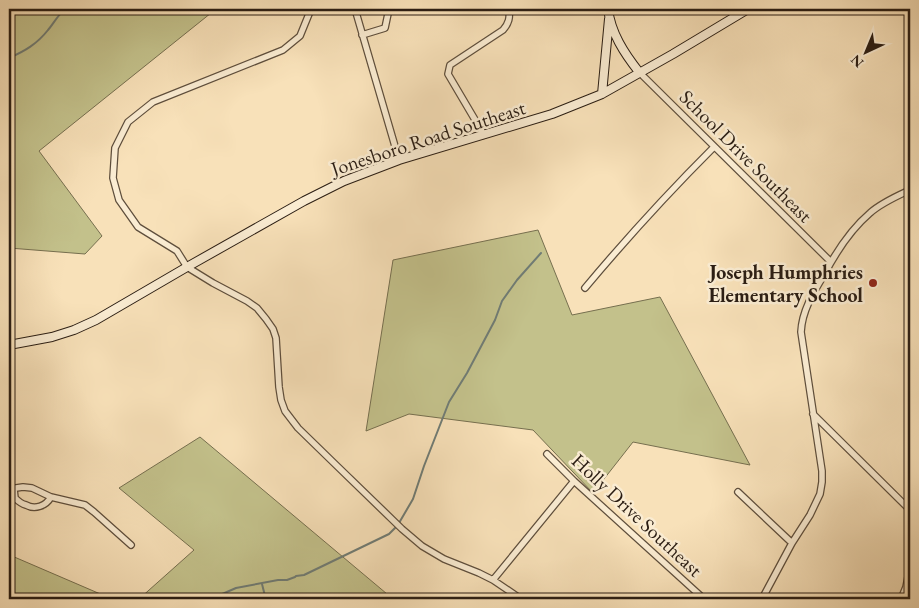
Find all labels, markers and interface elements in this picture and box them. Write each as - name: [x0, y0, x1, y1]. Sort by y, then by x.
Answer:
- north arrow: [842, 28, 892, 78]
- text: N: [846, 50, 867, 72]
- street label: School Drive Southeast: [674, 84, 818, 228]
- street label: Jonesboro Road Southeast: [326, 94, 529, 182]
- place label: Joseph Humphries Elementary School: [707, 259, 863, 308]
- marker: Joseph Humphries Elementary School: [867, 277, 879, 289]
- street label: Holly Drive Southeast: [566, 448, 708, 583]

